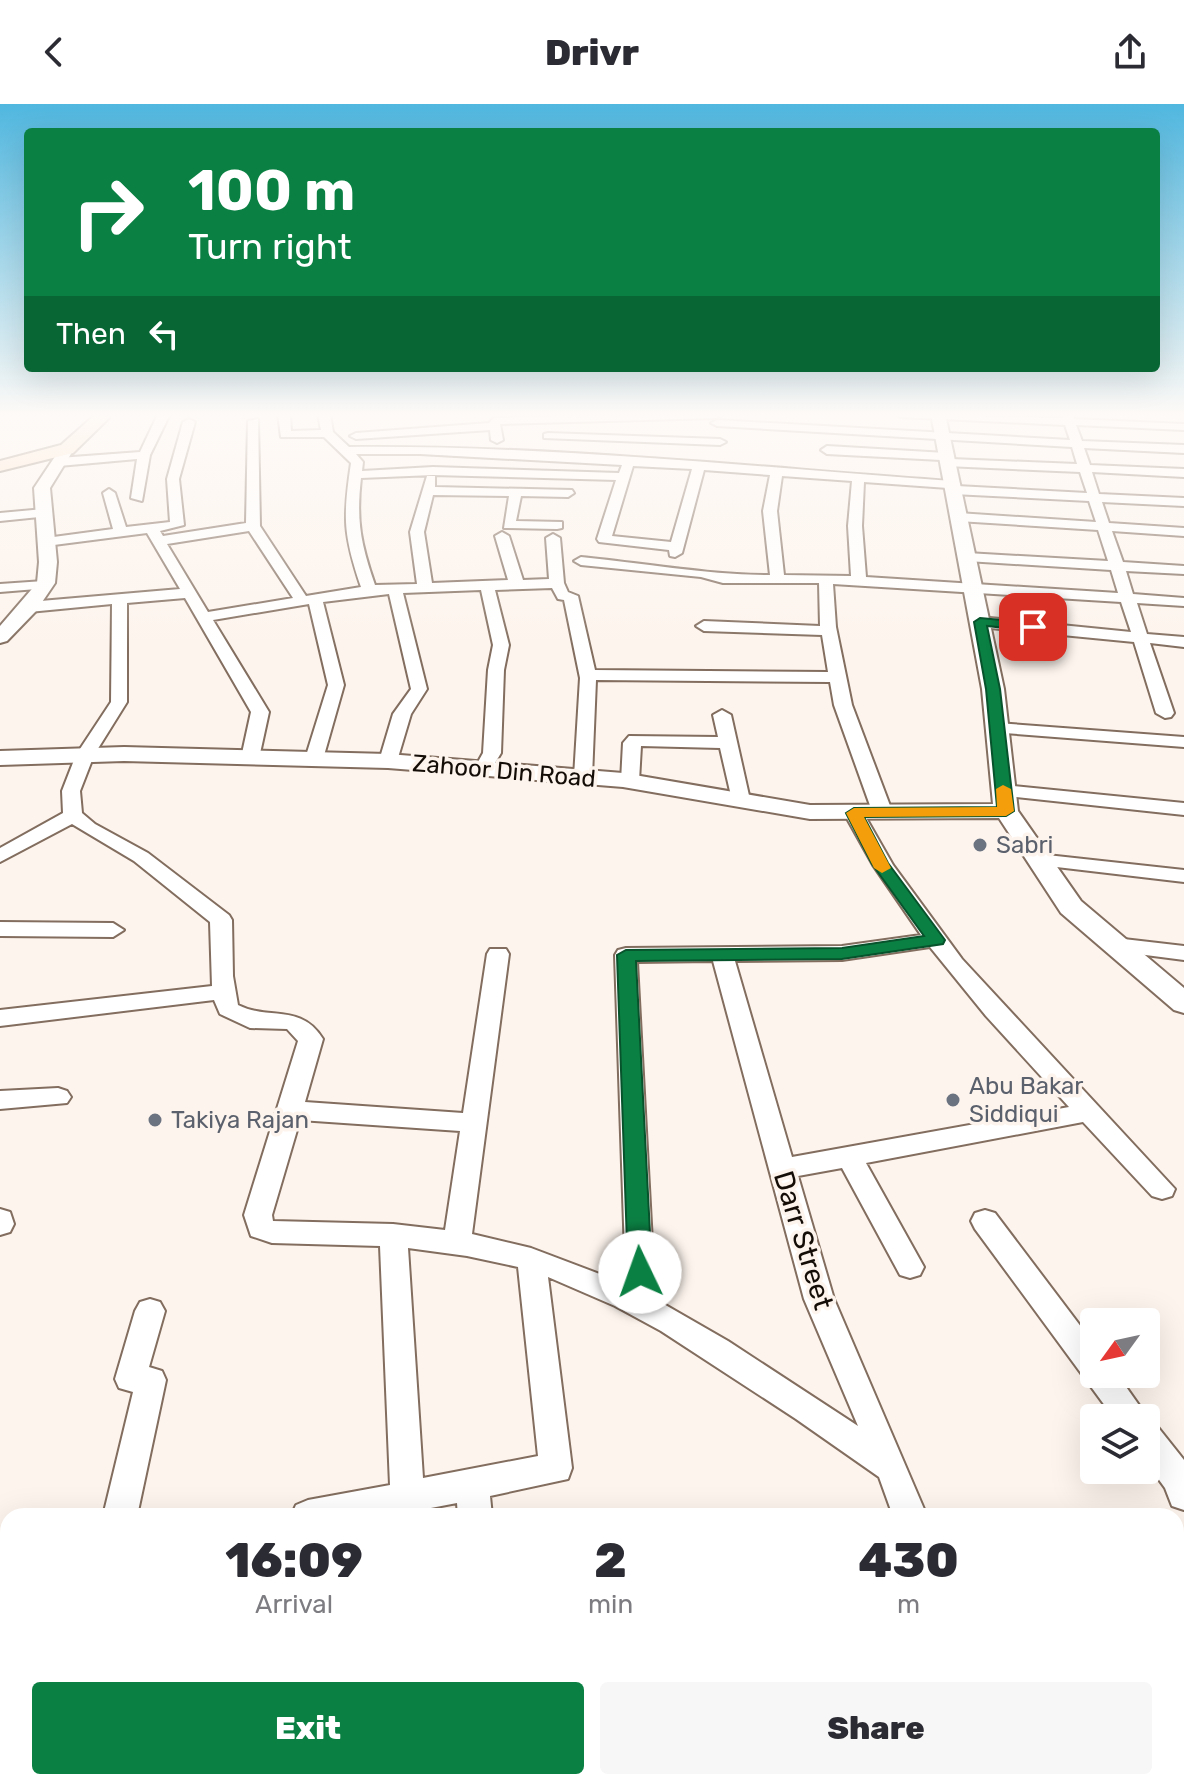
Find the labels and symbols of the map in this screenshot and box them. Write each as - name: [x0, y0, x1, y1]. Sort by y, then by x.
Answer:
- pin: [999, 593, 1067, 661]
- street label: Zahoor Din Road: [411, 749, 597, 793]
- place label: Sabri: [996, 831, 1053, 859]
- marker: Sabri: [971, 836, 989, 854]
- place label: Abu Bakar Siddiqui: [969, 1072, 1083, 1128]
- marker: Abu Bakar Siddiqui: [944, 1091, 962, 1109]
- place label: Takiya Rajan: [171, 1106, 309, 1134]
- marker: Takiya Rajan: [146, 1111, 164, 1129]
- street label: Darr Street: [767, 1167, 840, 1313]
- position arrow: [598, 1230, 682, 1314]
- north arrow: [1080, 1308, 1160, 1388]

